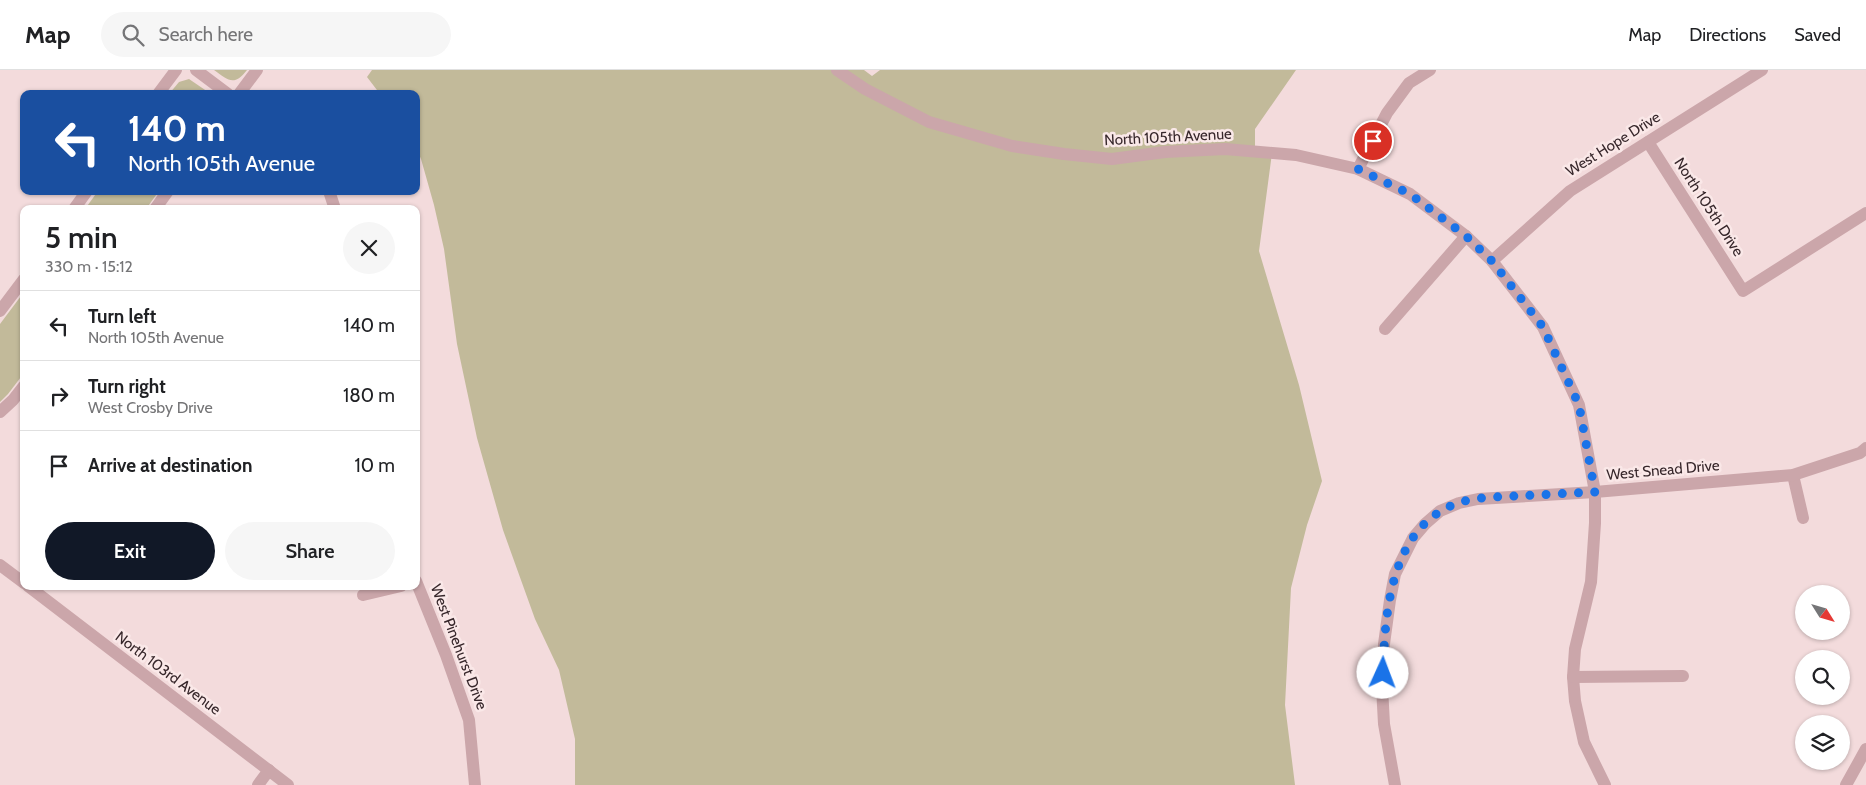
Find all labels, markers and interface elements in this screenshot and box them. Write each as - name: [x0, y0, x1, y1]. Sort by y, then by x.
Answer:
- search box: [101, 12, 451, 57]
- text: Map: [25, 20, 71, 49]
- icon: search: [119, 21, 147, 49]
- text: Search here: [159, 23, 253, 46]
- text: Map: [1628, 24, 1661, 46]
- text: Directions: [1689, 24, 1766, 46]
- text: Saved: [1794, 24, 1841, 46]
- text: 140 m: [128, 107, 226, 150]
- street label: West Hope Drive: [1563, 108, 1664, 180]
- icon: left: [45, 110, 110, 175]
- pin: [1352, 120, 1394, 162]
- street label: North 105th Avenue: [1104, 125, 1232, 149]
- icon: arrive: [1359, 127, 1387, 155]
- text: North 105th Avenue: [128, 150, 315, 177]
- street label: North 105th Drive: [1671, 154, 1748, 260]
- text: 5 min: [45, 219, 118, 256]
- button: close: [343, 222, 395, 274]
- text: 330 m · 15:12: [45, 257, 133, 276]
- text: Turn left: [88, 305, 156, 328]
- icon: left: [45, 312, 73, 340]
- text: 140 m: [344, 314, 395, 337]
- text: North 105th Avenue: [88, 328, 224, 347]
- text: Turn right: [88, 375, 166, 398]
- icon: right: [45, 382, 73, 410]
- text: 180 m: [343, 384, 395, 407]
- text: West Crosby Drive: [88, 398, 213, 417]
- icon: arrive: [45, 452, 73, 480]
- text: Arrive at destination: [88, 454, 252, 477]
- text: 10 m: [355, 454, 395, 477]
- street label: West Snead Drive: [1606, 456, 1720, 484]
- button: Exit: [45, 522, 215, 580]
- button: Share: [225, 522, 395, 580]
- street label: West Pinehurst Drive: [427, 582, 491, 712]
- north arrow: [1795, 585, 1850, 640]
- map controls: [1795, 585, 1850, 770]
- street label: North 103rd Avenue: [112, 628, 224, 719]
- position arrow: [1356, 646, 1408, 698]
- button: search: [1795, 650, 1850, 705]
- button: layers: [1795, 715, 1850, 770]

